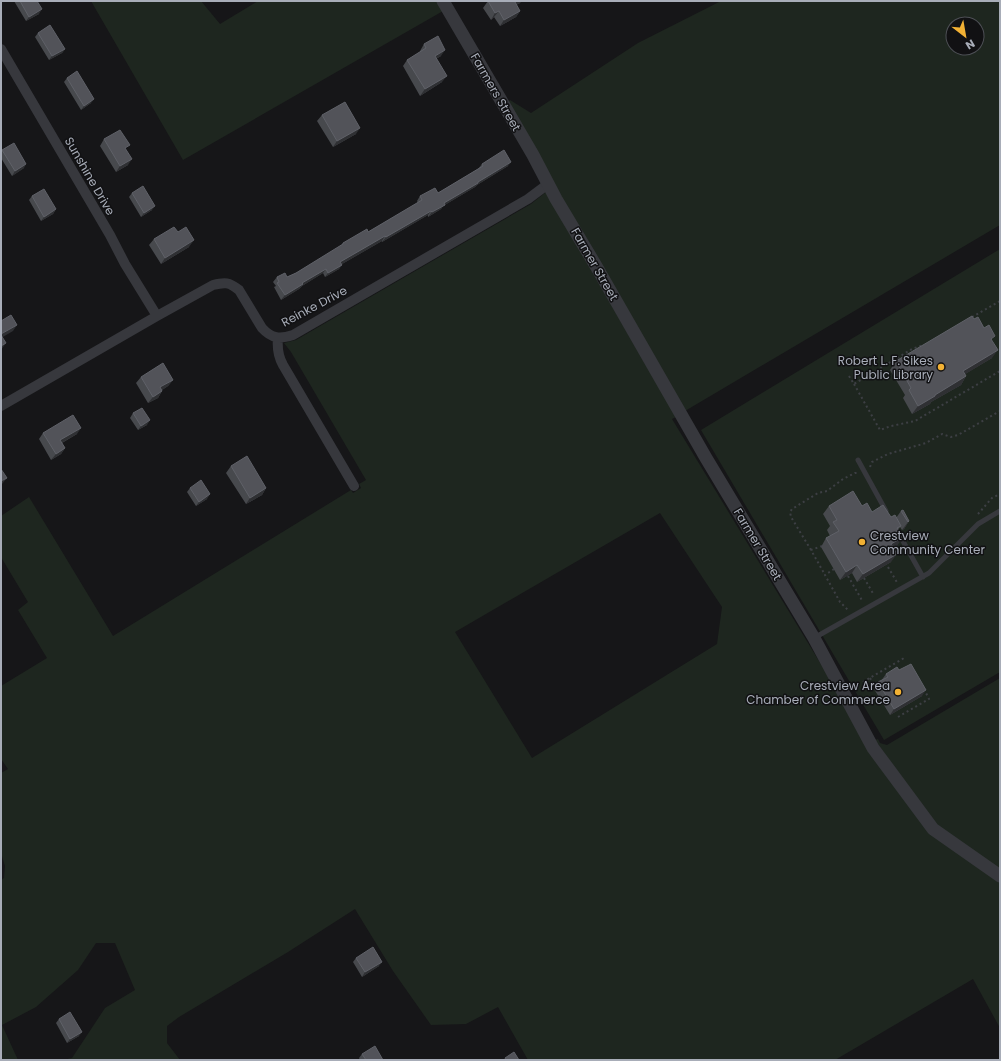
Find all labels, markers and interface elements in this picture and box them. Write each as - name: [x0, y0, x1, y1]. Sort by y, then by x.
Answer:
- north arrow: [945, 16, 985, 56]
- text: N: [962, 36, 978, 54]
- street label: Farmers Street: [467, 50, 525, 134]
- street label: Sunshine Drive: [61, 134, 119, 218]
- street label: Farmer Street: [567, 225, 623, 303]
- street label: Reinke Drive: [278, 282, 350, 330]
- place label: Robert L. F. Sikes Public Library: [838, 352, 933, 383]
- marker: Robert L. F. Sikes Public Library: [936, 362, 946, 372]
- street label: Farmer Street: [730, 505, 786, 583]
- place label: Crestview Community Center: [870, 527, 985, 558]
- marker: Crestview Community Center: [857, 537, 867, 547]
- place label: Crestview Area Chamber of Commerce: [746, 677, 890, 708]
- marker: Crestview Area Chamber of Commerce: [893, 687, 903, 697]

